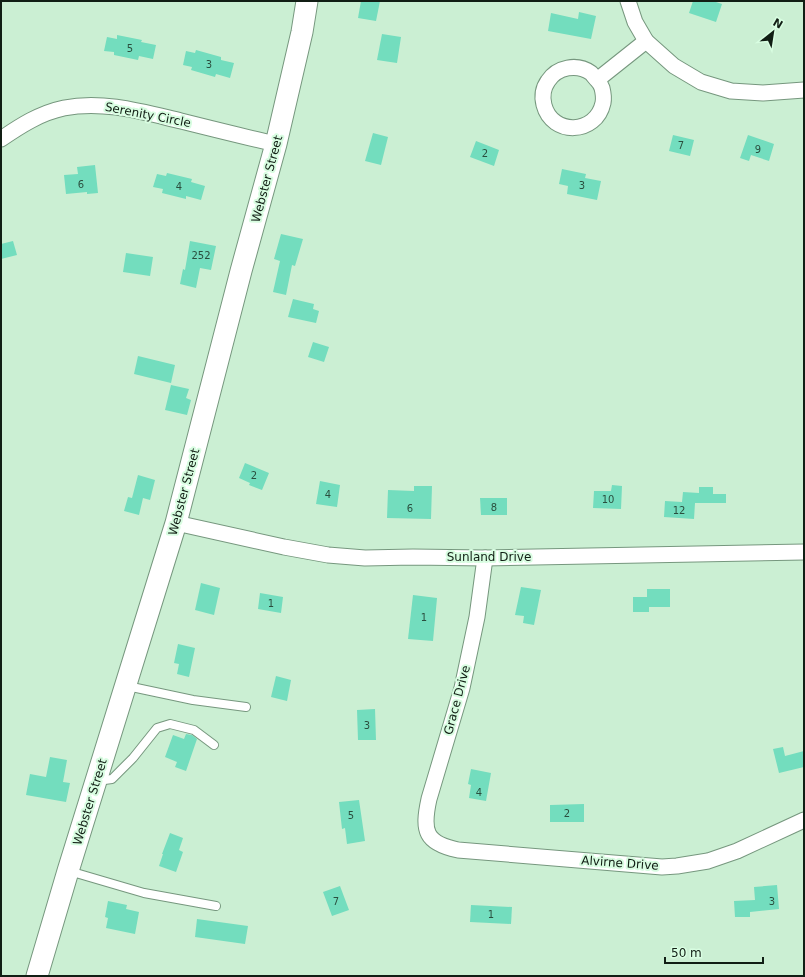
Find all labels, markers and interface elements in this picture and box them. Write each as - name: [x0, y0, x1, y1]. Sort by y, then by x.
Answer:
- north arrow: [753, 12, 793, 52]
- text: N: [771, 16, 785, 32]
- house number: 5: [127, 43, 133, 54]
- house number: 3: [206, 59, 212, 70]
- street label: Serenity Circle: [104, 100, 192, 130]
- street label: Webster Street: [249, 134, 285, 224]
- house number: 7: [678, 140, 684, 151]
- house number: 9: [755, 144, 761, 155]
- house number: 2: [482, 148, 488, 159]
- house number: 6: [78, 179, 84, 190]
- house number: 3: [579, 180, 585, 191]
- house number: 4: [176, 181, 182, 192]
- house number: 252: [191, 250, 211, 261]
- street label: Webster Street: [166, 447, 202, 537]
- house number: 2: [251, 470, 257, 481]
- house number: 4: [325, 489, 331, 500]
- house number: 10: [602, 494, 614, 505]
- house number: 8: [491, 502, 497, 513]
- house number: 6: [407, 503, 413, 514]
- house number: 12: [673, 505, 685, 516]
- street label: Sunland Drive: [447, 550, 531, 564]
- house number: 1: [268, 598, 274, 609]
- house number: 1: [421, 612, 427, 623]
- street label: Grace Drive: [441, 664, 473, 736]
- house number: 3: [364, 720, 370, 731]
- street label: Webster Street: [70, 757, 110, 847]
- house number: 4: [476, 787, 482, 798]
- house number: 2: [564, 808, 570, 819]
- house number: 5: [348, 810, 354, 821]
- street label: Alvirne Drive: [581, 853, 659, 873]
- house number: 7: [333, 896, 339, 907]
- house number: 3: [769, 896, 775, 907]
- house number: 1: [488, 909, 494, 920]
- scale bar: [665, 939, 763, 965]
- text: 50 m: [671, 946, 702, 960]

